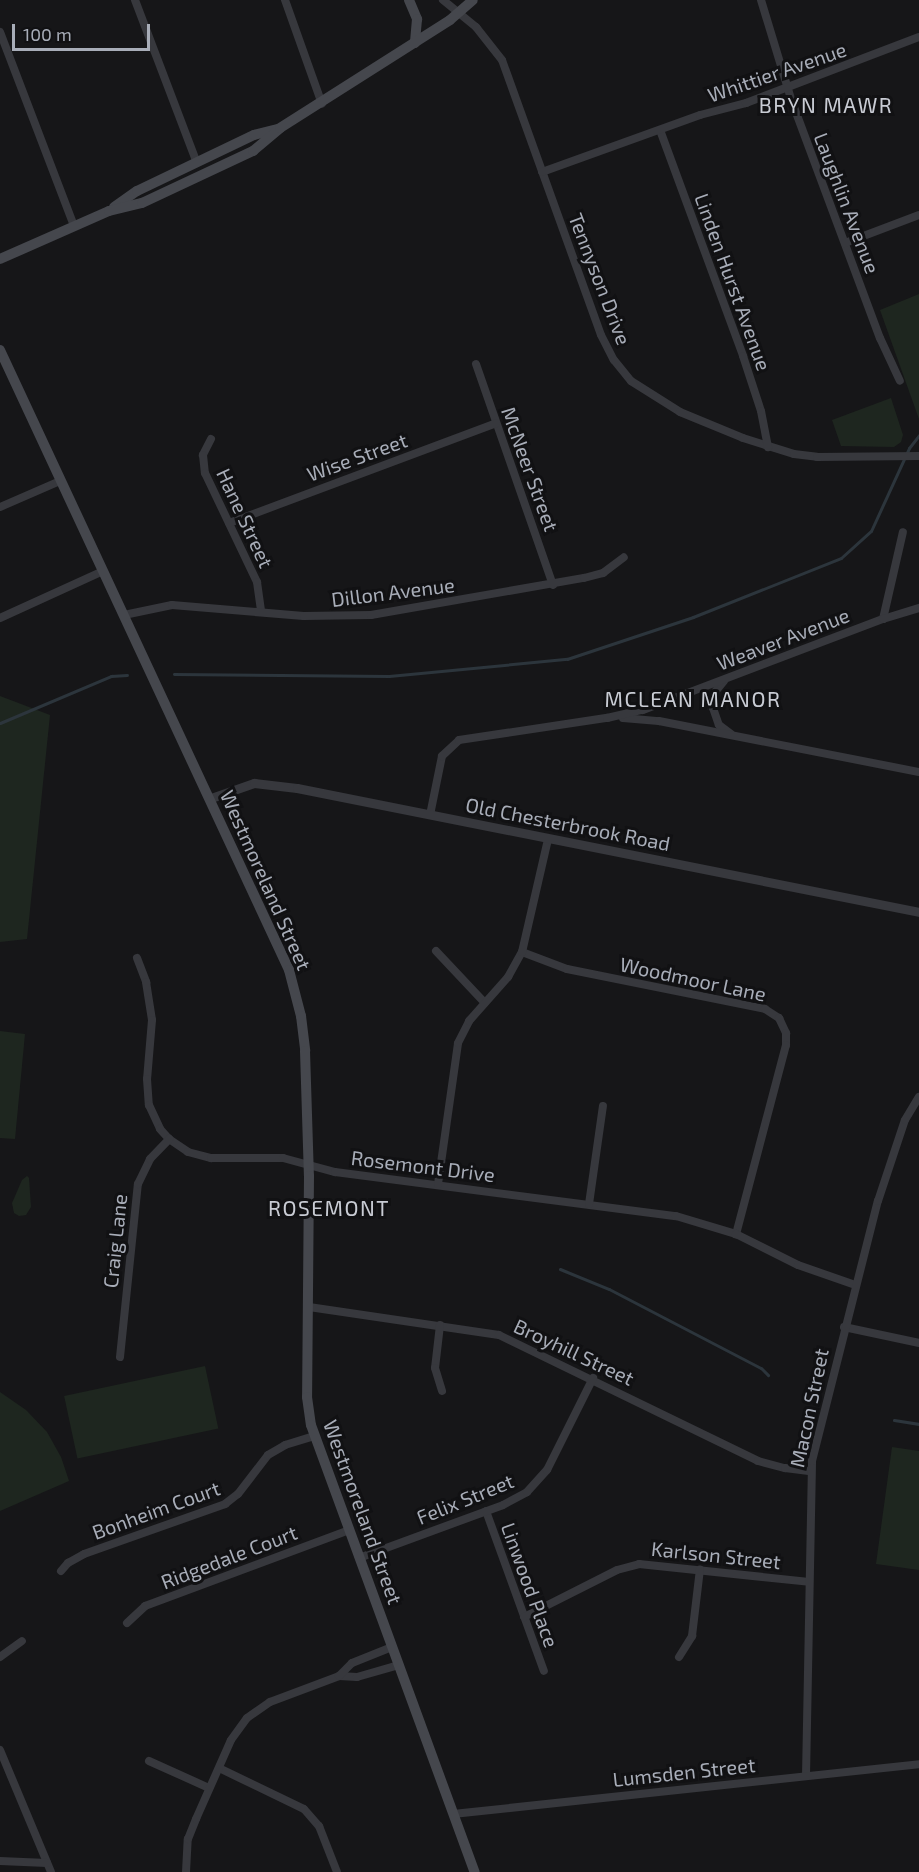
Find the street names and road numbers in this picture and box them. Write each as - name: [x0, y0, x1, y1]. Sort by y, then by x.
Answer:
- street label: Whittier Avenue: [704, 37, 850, 107]
- street label: Laughlin Avenue: [809, 129, 885, 277]
- street label: Linden Hurst Avenue: [690, 190, 776, 374]
- street label: Tennyson Drive: [564, 210, 636, 348]
- street label: McNeer Street: [496, 403, 564, 535]
- street label: Wise Street: [304, 428, 410, 486]
- street label: Hane Street: [212, 465, 278, 571]
- street label: Dillon Avenue: [330, 572, 456, 612]
- street label: Weaver Avenue: [713, 603, 853, 675]
- street label: Westmoreland Street: [215, 786, 317, 974]
- street label: Old Chesterbrook Road: [464, 792, 672, 856]
- street label: Woodmoor Lane: [618, 952, 768, 1006]
- street label: Rosemont Drive: [350, 1145, 496, 1187]
- street label: Craig Lane: [98, 1193, 132, 1289]
- street label: Broyhill Street: [510, 1314, 638, 1390]
- street label: Macon Street: [785, 1346, 833, 1470]
- street label: Westmoreland Street: [318, 1416, 408, 1608]
- street label: Felix Street: [413, 1469, 517, 1529]
- street label: Bonheim Court: [89, 1476, 223, 1544]
- street label: Linwood Place: [496, 1519, 564, 1651]
- street label: Ridgedale Court: [157, 1520, 301, 1594]
- street label: Karlson Street: [650, 1536, 782, 1574]
- street label: Lumsden Street: [612, 1753, 756, 1791]

